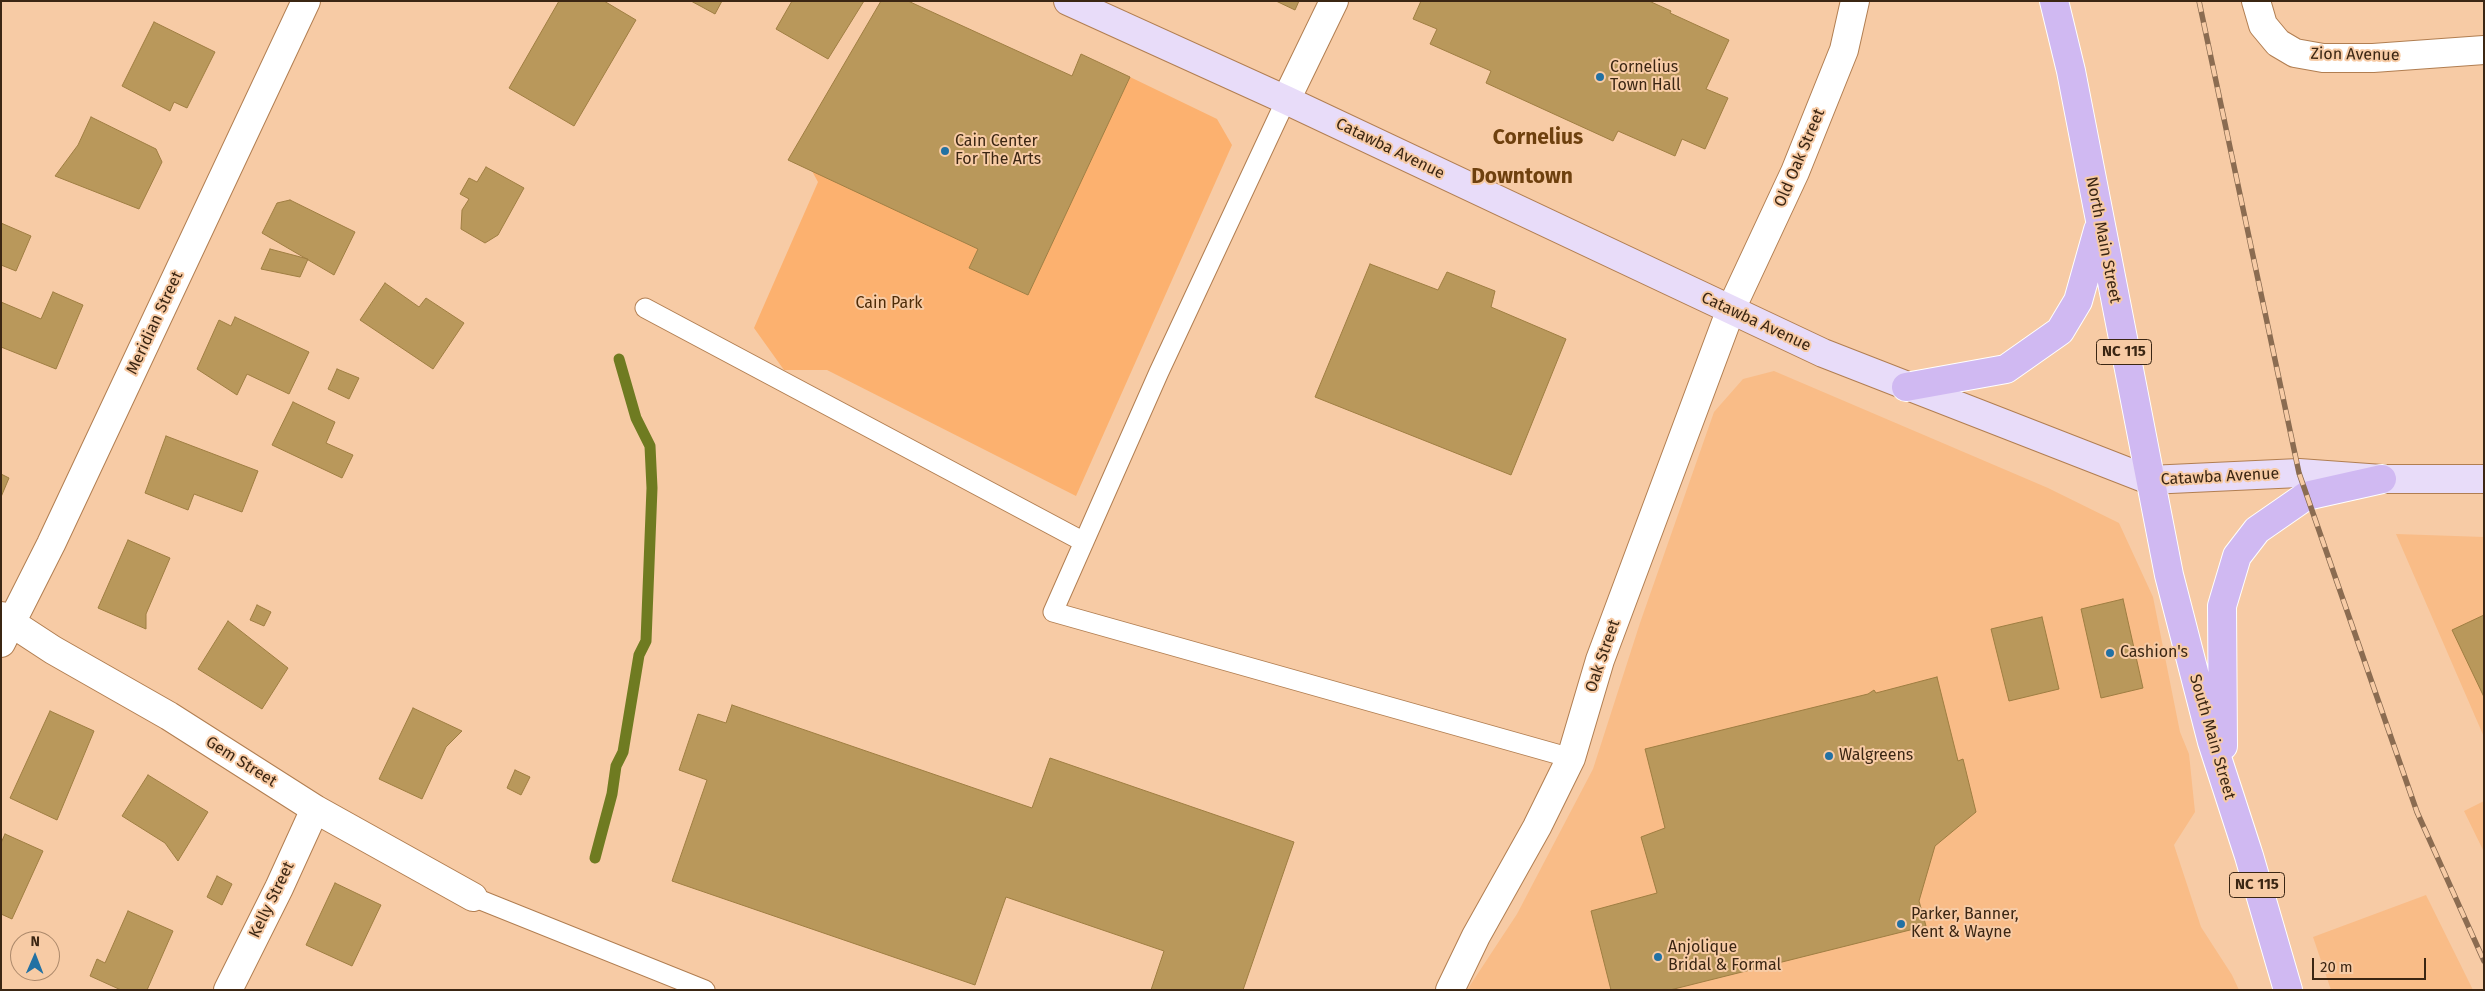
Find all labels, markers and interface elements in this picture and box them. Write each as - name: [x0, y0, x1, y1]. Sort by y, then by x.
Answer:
- street label: Zion Avenue: [2310, 45, 2400, 65]
- place label: Cornelius Town Hall: [1610, 58, 1681, 96]
- marker: Cornelius Town Hall: [1594, 71, 1606, 83]
- street label: Old Oak Street: [1771, 106, 1829, 210]
- street label: Catawba Avenue: [1332, 114, 1448, 184]
- district label: Cornelius: [1493, 125, 1583, 151]
- place label: Cain Center For The Arts: [955, 132, 1041, 170]
- marker: Cain Center For The Arts: [939, 145, 951, 157]
- district label: Downtown: [1471, 164, 1573, 190]
- street label: North Main Street: [2081, 175, 2125, 305]
- street label: Meridian Street: [123, 268, 187, 378]
- street label: Catawba Avenue: [1698, 288, 1814, 356]
- park label: Cain Park: [855, 294, 923, 314]
- road number: NC 115: [2096, 340, 2152, 364]
- street label: Catawba Avenue: [2160, 464, 2280, 490]
- street label: Oak Street: [1582, 617, 1624, 695]
- place label: Cashion's: [2120, 643, 2188, 663]
- marker: Cashion's: [2104, 647, 2116, 659]
- street label: South Main Street: [2185, 672, 2239, 802]
- street label: Gem Street: [202, 733, 280, 791]
- place label: Walgreens: [1839, 746, 1913, 766]
- marker: Walgreens: [1823, 750, 1835, 762]
- street label: Kelly Street: [245, 859, 299, 941]
- road number: NC 115: [2230, 872, 2284, 898]
- place label: Parker, Banner, Kent & Wayne: [1911, 905, 2019, 943]
- marker: Parker, Banner, Kent & Wayne: [1895, 918, 1907, 930]
- north arrow: [10, 931, 60, 981]
- text: N: [30, 933, 40, 950]
- place label: Anjolique Bridal & Formal: [1668, 938, 1781, 976]
- scale bar: [2315, 948, 2429, 980]
- marker: Anjolique Bridal & Formal: [1652, 951, 1664, 963]
- text: 20 m: [2320, 958, 2353, 976]

